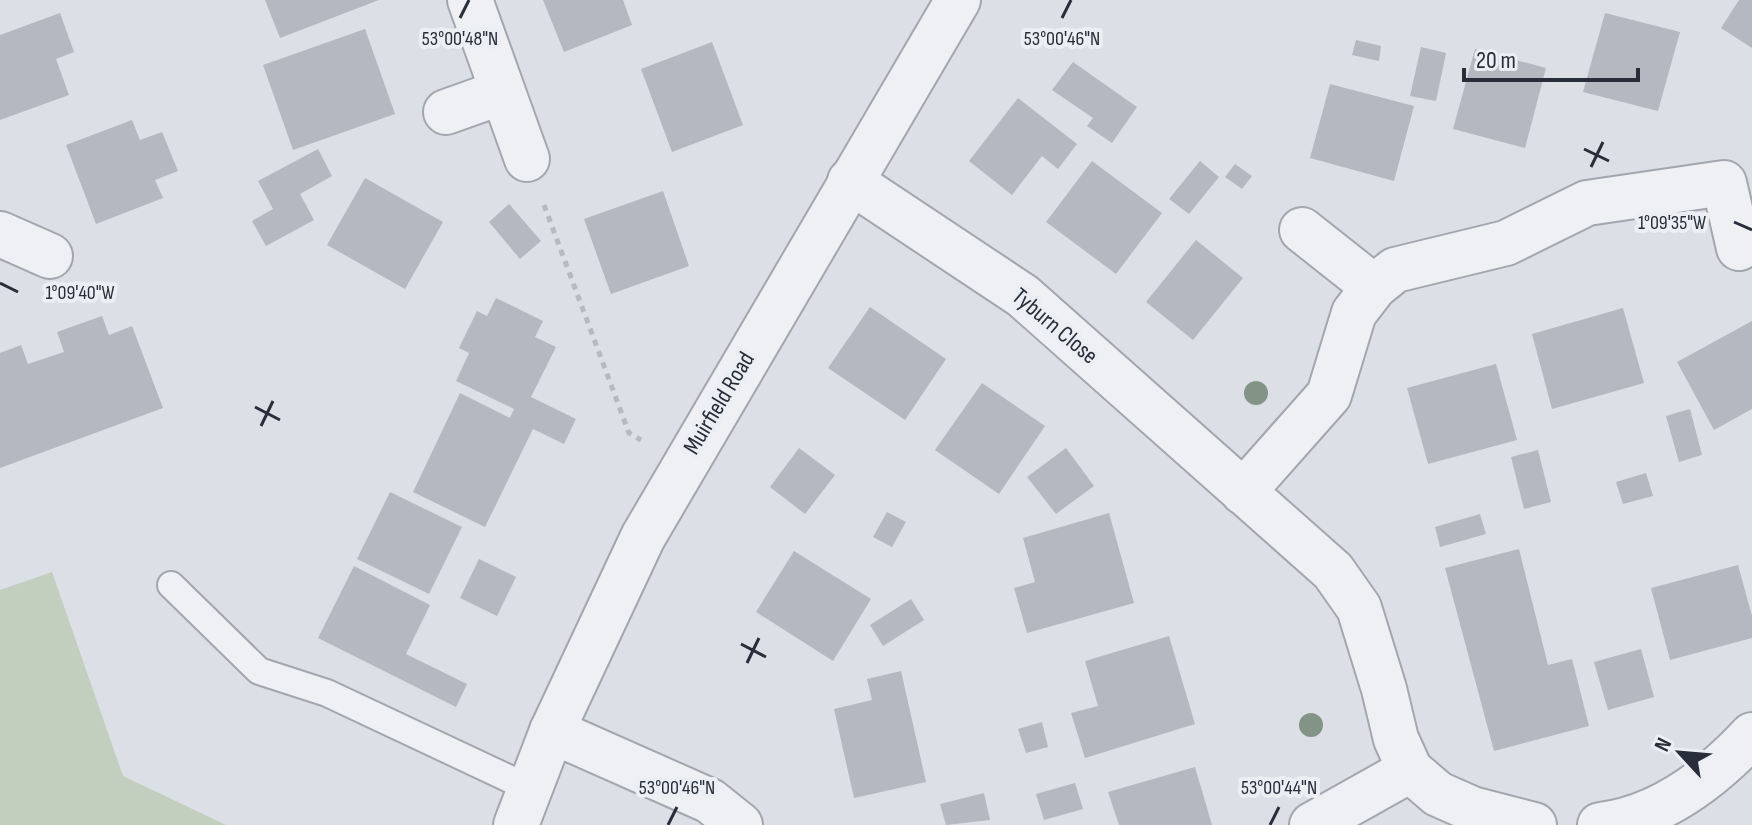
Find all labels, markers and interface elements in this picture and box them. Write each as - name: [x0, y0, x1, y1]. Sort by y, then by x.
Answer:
- text: 53°00'48"N: [422, 27, 498, 51]
- text: 53°00'46"N: [1024, 27, 1100, 51]
- scale bar: [1464, 32, 1638, 82]
- text: 20 m: [1476, 46, 1516, 75]
- text: 1°09'35"W: [1638, 211, 1706, 235]
- text: 1°09'40"W: [45, 281, 115, 305]
- street label: Tyburn Close: [1006, 282, 1104, 370]
- street label: Muirfield Road: [677, 347, 761, 459]
- north arrow: [1640, 713, 1720, 793]
- text: N: [1649, 734, 1678, 756]
- text: 53°00'46"N: [639, 776, 715, 800]
- text: 53°00'44"N: [1241, 776, 1317, 800]

